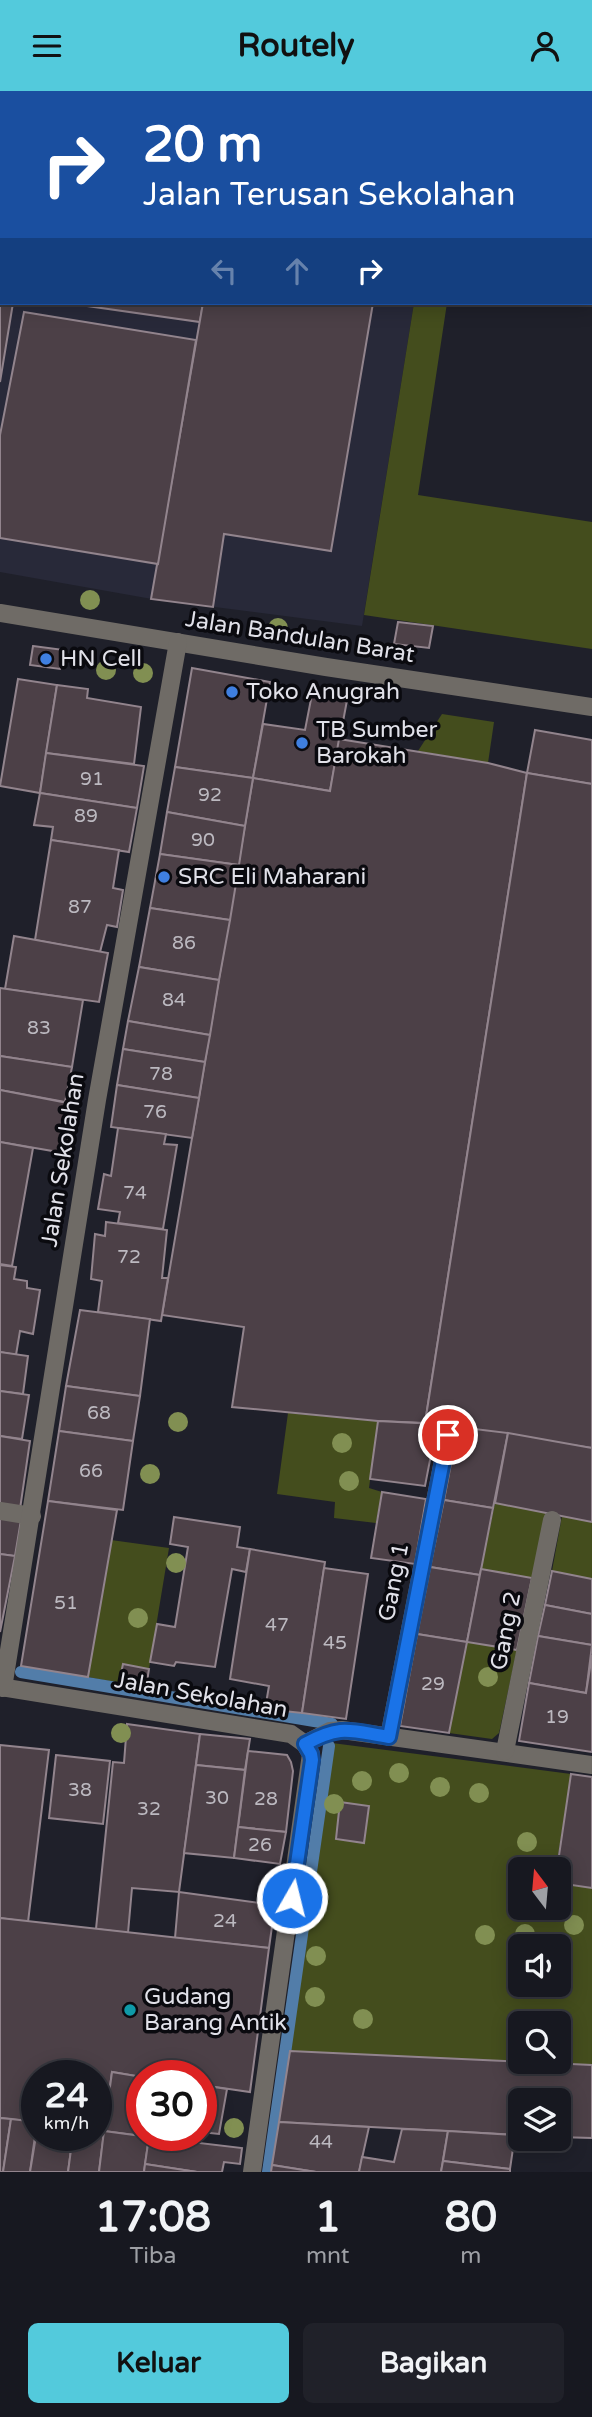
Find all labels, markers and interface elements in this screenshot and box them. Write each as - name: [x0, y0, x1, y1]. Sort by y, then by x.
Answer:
- icon: menu: [28, 27, 66, 65]
- text: Routely: [238, 27, 355, 65]
- icon: person: [526, 27, 564, 65]
- text: 20 m: [143, 116, 262, 175]
- icon: right: [28, 119, 119, 210]
- text: Jalan Terusan Sekolahan: [143, 176, 515, 214]
- icon: left: [205, 252, 243, 290]
- icon: ahead: [278, 252, 316, 290]
- icon: right: [351, 252, 389, 290]
- street label: Jalan Bandulan Barat: [184, 605, 417, 669]
- place label: HN Cell: [60, 645, 142, 673]
- marker: HN Cell: [38, 651, 54, 667]
- place label: Toko Anugrah: [246, 678, 400, 706]
- marker: Toko Anugrah: [224, 684, 240, 700]
- place label: TB Sumber Barokah: [316, 716, 438, 770]
- marker: TB Sumber Barokah: [294, 735, 310, 751]
- house number: 91: [80, 768, 104, 790]
- house number: 92: [198, 784, 222, 806]
- house number: 89: [74, 805, 98, 827]
- house number: 90: [191, 829, 215, 851]
- place label: SRC Eli Maharani: [178, 863, 366, 891]
- marker: SRC Eli Maharani: [156, 869, 172, 885]
- house number: 87: [68, 896, 92, 918]
- house number: 86: [172, 932, 196, 954]
- house number: 84: [162, 989, 186, 1011]
- house number: 83: [27, 1017, 51, 1039]
- house number: 78: [149, 1063, 173, 1085]
- street label: Jalan Sekolahan: [35, 1071, 91, 1249]
- house number: 76: [143, 1101, 167, 1123]
- house number: 74: [123, 1182, 147, 1204]
- house number: 72: [117, 1246, 141, 1268]
- house number: 68: [87, 1402, 111, 1424]
- pin: [418, 1405, 478, 1465]
- icon: arrive: [429, 1416, 467, 1454]
- house number: 66: [79, 1460, 103, 1482]
- street label: Gang 1: [373, 1540, 415, 1624]
- street label: Gang 2: [485, 1589, 527, 1673]
- house number: 51: [54, 1592, 78, 1614]
- house number: 47: [265, 1614, 289, 1636]
- house number: 45: [323, 1632, 347, 1654]
- street label: Jalan Sekolahan: [112, 1666, 290, 1724]
- house number: 29: [421, 1673, 445, 1695]
- house number: 19: [545, 1706, 569, 1728]
- house number: 38: [68, 1779, 92, 1801]
- house number: 30: [205, 1787, 229, 1809]
- house number: 28: [254, 1788, 278, 1810]
- house number: 32: [137, 1798, 161, 1820]
- house number: 26: [248, 1834, 272, 1856]
- north arrow: [508, 1857, 570, 1920]
- map controls: [508, 1857, 571, 2151]
- position arrow: [255, 1861, 329, 1935]
- house number: 24: [213, 1910, 237, 1932]
- button: sound: [508, 1934, 571, 1997]
- place label: Gudang Barang Antik: [144, 1983, 287, 2037]
- marker: Gudang Barang Antik: [122, 2002, 138, 2018]
- button: search: [508, 2011, 571, 2074]
- speed limit sign: 30: [126, 2060, 217, 2151]
- text: 24: [45, 2075, 88, 2117]
- button: layers: [508, 2088, 571, 2151]
- text: km/h: [44, 2112, 89, 2134]
- house number: 44: [309, 2131, 333, 2153]
- text: 17:08: [95, 2192, 211, 2243]
- text: 1: [315, 2192, 341, 2243]
- text: 80: [444, 2192, 497, 2243]
- text: Tiba: [130, 2242, 176, 2270]
- text: mnt: [306, 2242, 350, 2270]
- text: m: [460, 2242, 481, 2270]
- button: Keluar: [28, 2323, 289, 2403]
- button: Bagikan: [303, 2323, 564, 2403]

